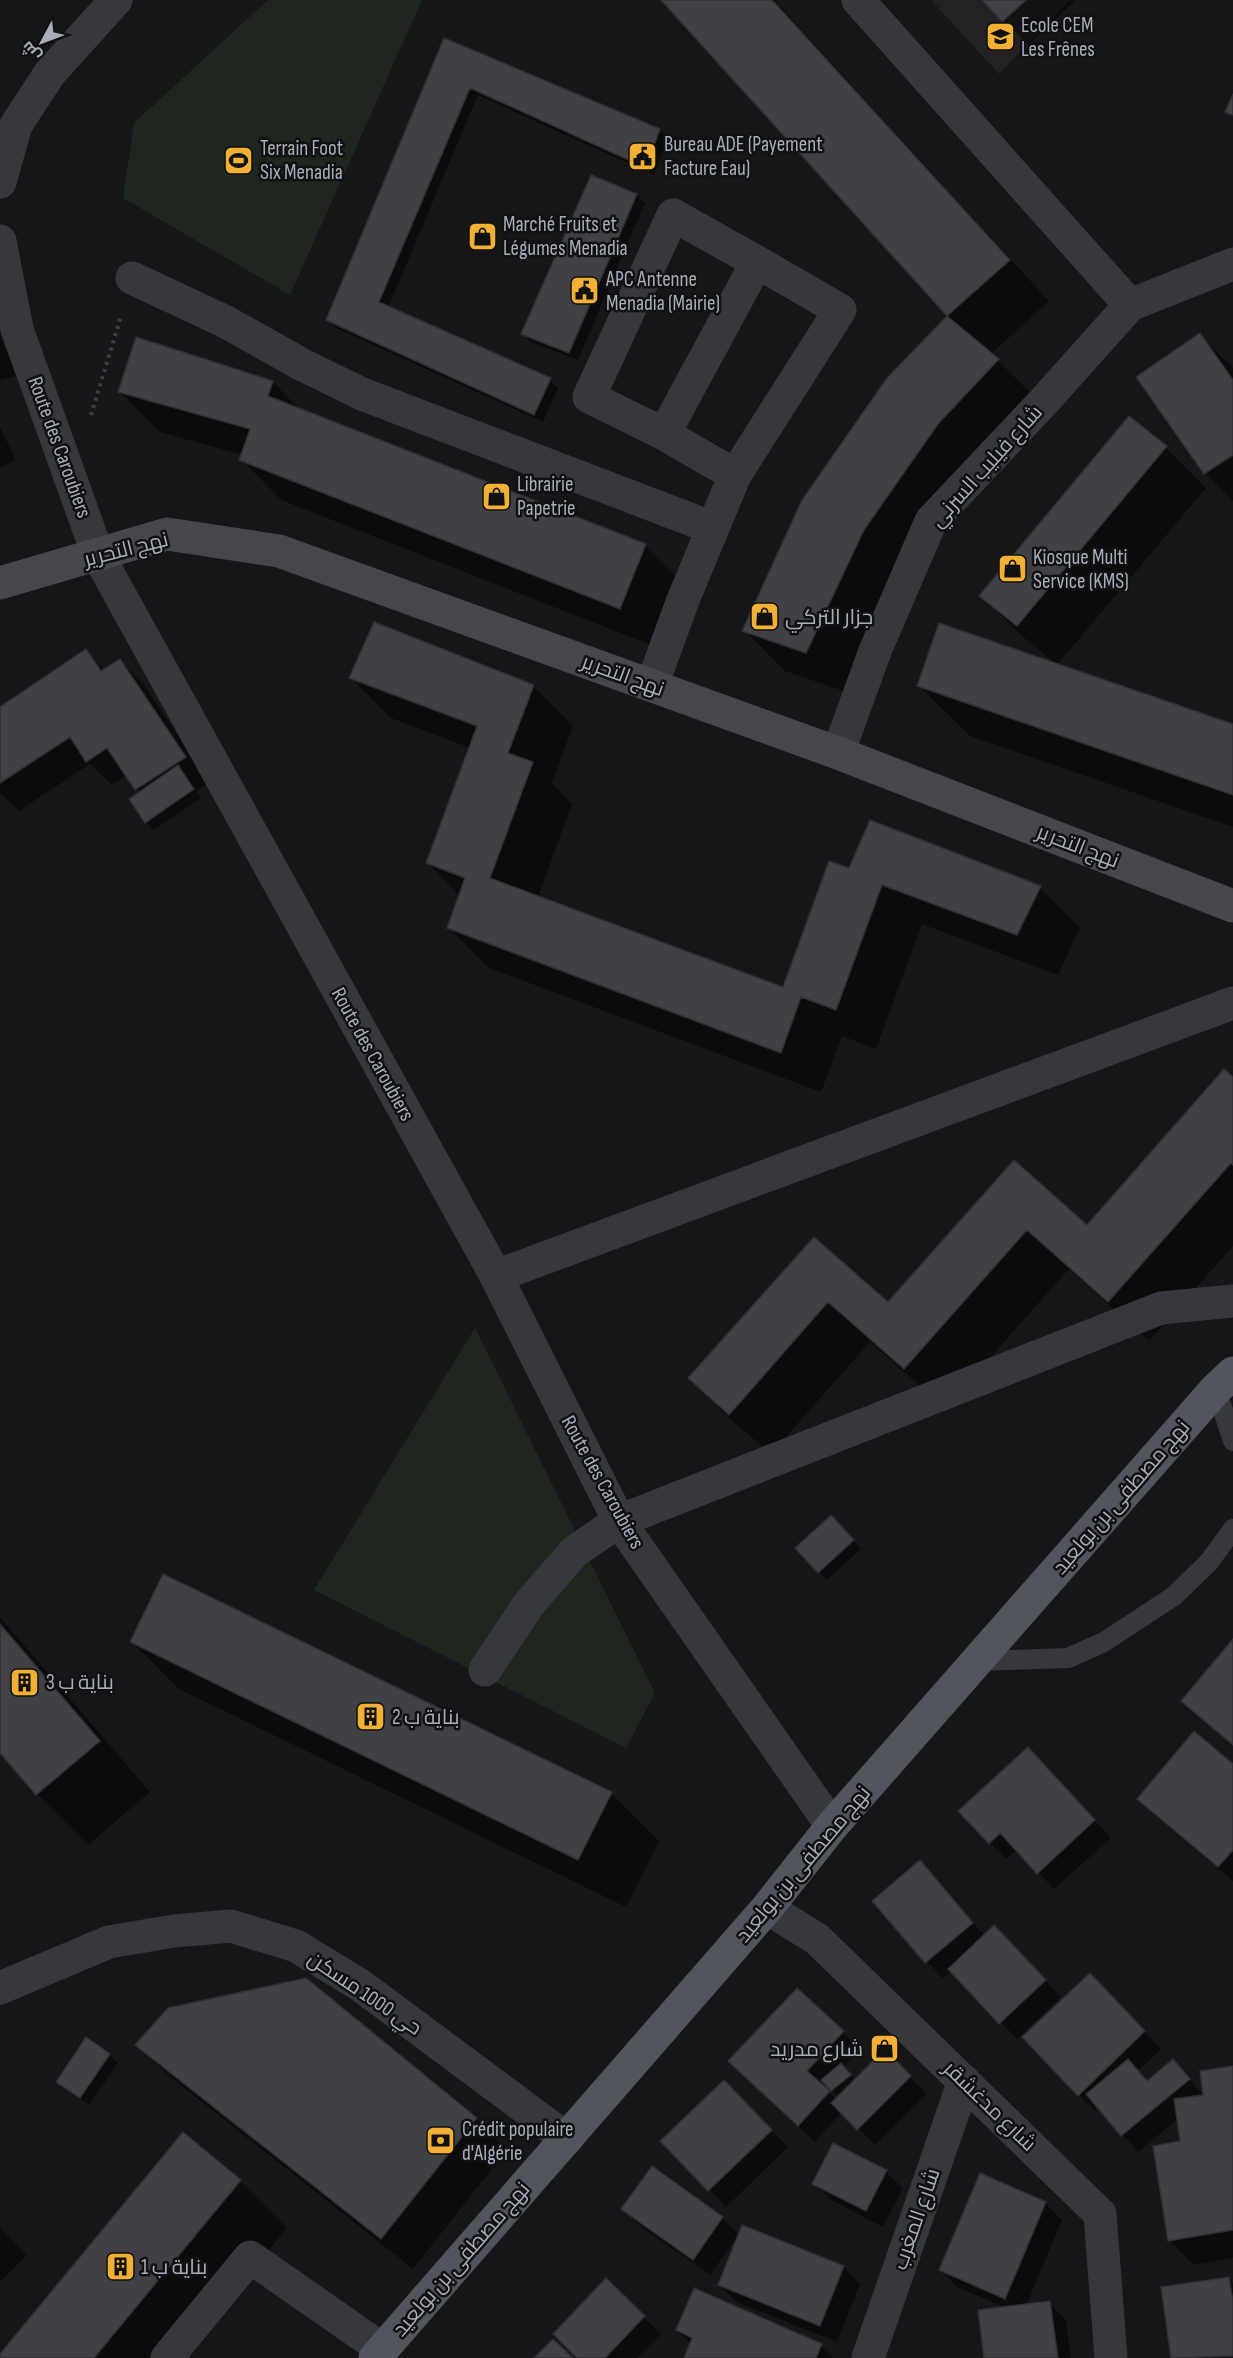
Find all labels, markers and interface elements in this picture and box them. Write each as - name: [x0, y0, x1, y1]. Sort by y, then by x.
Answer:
- north arrow: [12, 12, 72, 72]
- place label: Ecole CEM Les Frênes: [1021, 13, 1095, 62]
- school or university icon: Ecole CEM Les Frênes: [984, 21, 1016, 53]
- text: ش: [18, 37, 46, 65]
- place label: Bureau ADE (Payement Facture Eau): [664, 132, 823, 181]
- place label: Terrain Foot Six Menadia: [260, 136, 343, 185]
- public building icon: Bureau ADE (Payement Facture Eau): [627, 140, 659, 172]
- sports icon: Terrain Foot Six Menadia: [223, 144, 255, 176]
- place label: Marché Fruits et Légumes Menadia: [503, 212, 628, 261]
- shop icon: Marché Fruits et Légumes Menadia: [466, 220, 498, 252]
- place label: APC Antenne Menadia (Mairie): [605, 267, 720, 316]
- public building icon: APC Antenne Menadia (Mairie): [569, 275, 601, 307]
- street label: Route des Caroubiers: [22, 373, 97, 521]
- street label: شارع فيليب السرني: [925, 400, 1050, 535]
- place label: Librairie Papetrie: [517, 472, 576, 521]
- shop icon: Librairie Papetrie: [480, 480, 512, 512]
- street label: نهج التحرير: [80, 527, 171, 573]
- place label: Kiosque Multi Service (KMS): [1033, 545, 1129, 594]
- shop icon: Kiosque Multi Service (KMS): [996, 553, 1028, 585]
- shop icon: جزار التركي: [748, 601, 780, 633]
- place label: جزار التركي: [785, 605, 873, 633]
- street label: نهج التحرير: [577, 649, 668, 703]
- street label: نهج التحرير: [1032, 819, 1123, 875]
- street label: Route des Caroubiers: [326, 983, 419, 1125]
- street label: Route des Caroubiers: [556, 1411, 649, 1553]
- street label: نهج مصطفى بن بولعيد: [1048, 1415, 1196, 1580]
- building icon: بناية ب 3: [9, 1666, 41, 1698]
- place label: بناية ب 3: [46, 1670, 114, 1695]
- building icon: بناية ب 2: [355, 1701, 387, 1733]
- place label: بناية ب 2: [392, 1705, 460, 1730]
- street label: نهج مصطفى بن بولعيد: [731, 1781, 877, 1948]
- street label: حي 1000 مسكن: [301, 1946, 427, 2043]
- shop icon: شارع مدريد: [868, 2033, 900, 2065]
- place label: شارع مدريد: [770, 2037, 863, 2063]
- street label: شارع مدغشقر: [937, 2055, 1041, 2157]
- place label: Crédit populaire d'Algérie: [462, 2117, 574, 2166]
- bank icon: Crédit populaire d'Algérie: [425, 2125, 457, 2157]
- street label: شارع المغرب: [887, 2165, 946, 2274]
- street label: نهج مصطفى بن بولعيد: [388, 2177, 536, 2342]
- building icon: بناية ب 1: [104, 2251, 136, 2283]
- place label: بناية ب 1: [141, 2255, 207, 2280]

